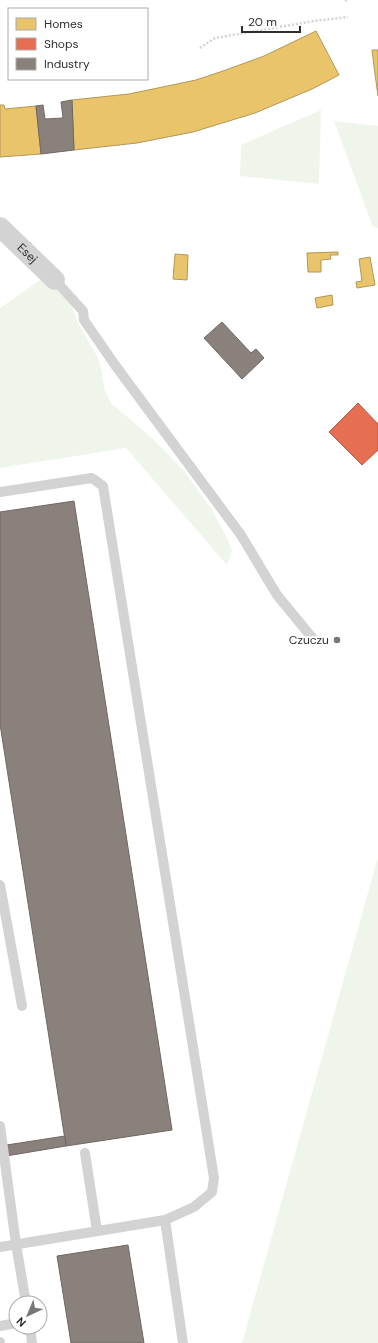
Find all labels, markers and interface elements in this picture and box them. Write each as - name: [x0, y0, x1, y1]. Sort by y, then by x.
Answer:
- legend: [8, 8, 148, 80]
- scale bar: [242, 8, 300, 34]
- text: 20 m: [248, 14, 277, 30]
- text: Homes: [44, 16, 83, 32]
- text: Shops: [44, 36, 79, 52]
- text: Industry: [44, 56, 90, 72]
- street label: Esej: [14, 240, 41, 267]
- place label: Czuczu: [289, 632, 329, 648]
- marker: Czuczu: [332, 635, 342, 645]
- north arrow: [8, 1295, 48, 1335]
- text: N: [13, 1314, 29, 1330]

